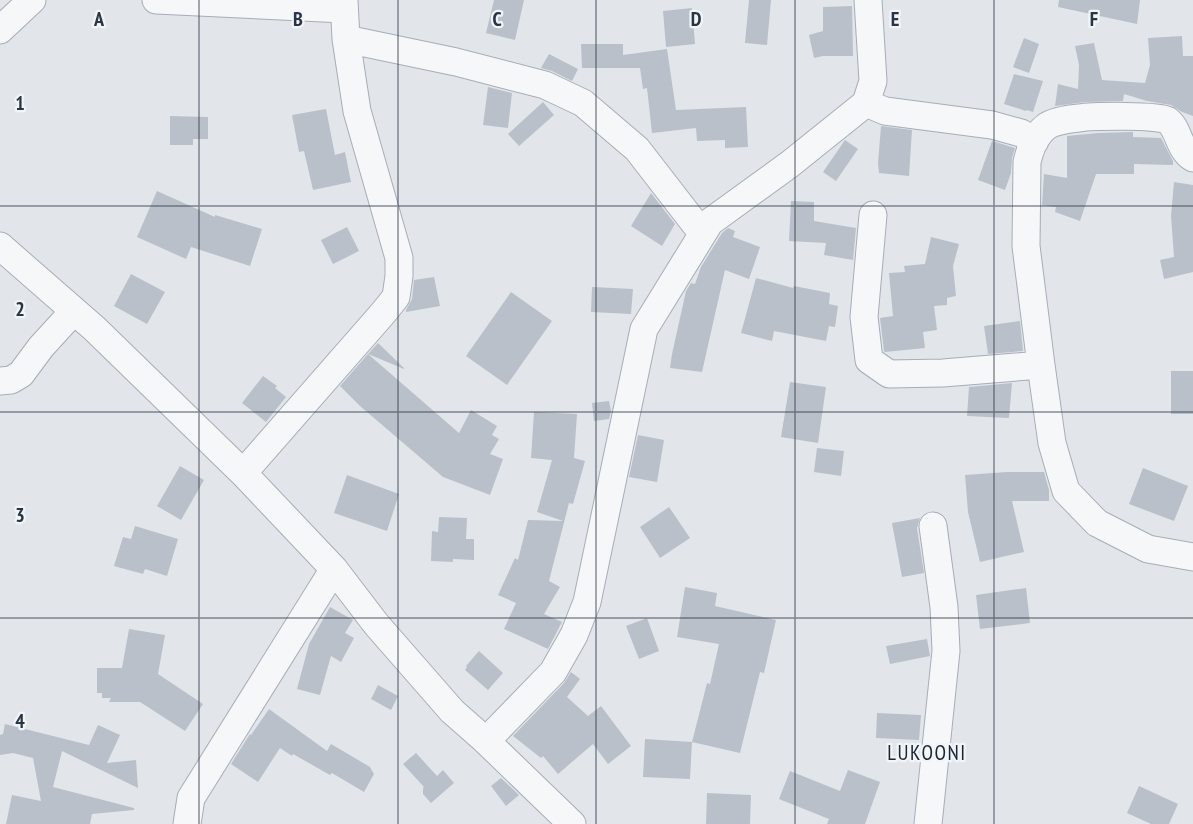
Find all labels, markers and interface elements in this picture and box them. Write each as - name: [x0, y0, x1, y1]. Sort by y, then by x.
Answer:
- text: A: [93, 6, 105, 32]
- text: B: [293, 6, 303, 32]
- text: C: [492, 6, 502, 32]
- text: D: [691, 6, 702, 32]
- text: E: [891, 6, 899, 32]
- text: F: [1090, 6, 1098, 32]
- text: 1: [15, 90, 25, 116]
- text: 2: [15, 296, 25, 322]
- text: 3: [15, 502, 25, 528]
- text: 4: [15, 708, 25, 734]
- district label: LUKOONI: [887, 739, 967, 766]

